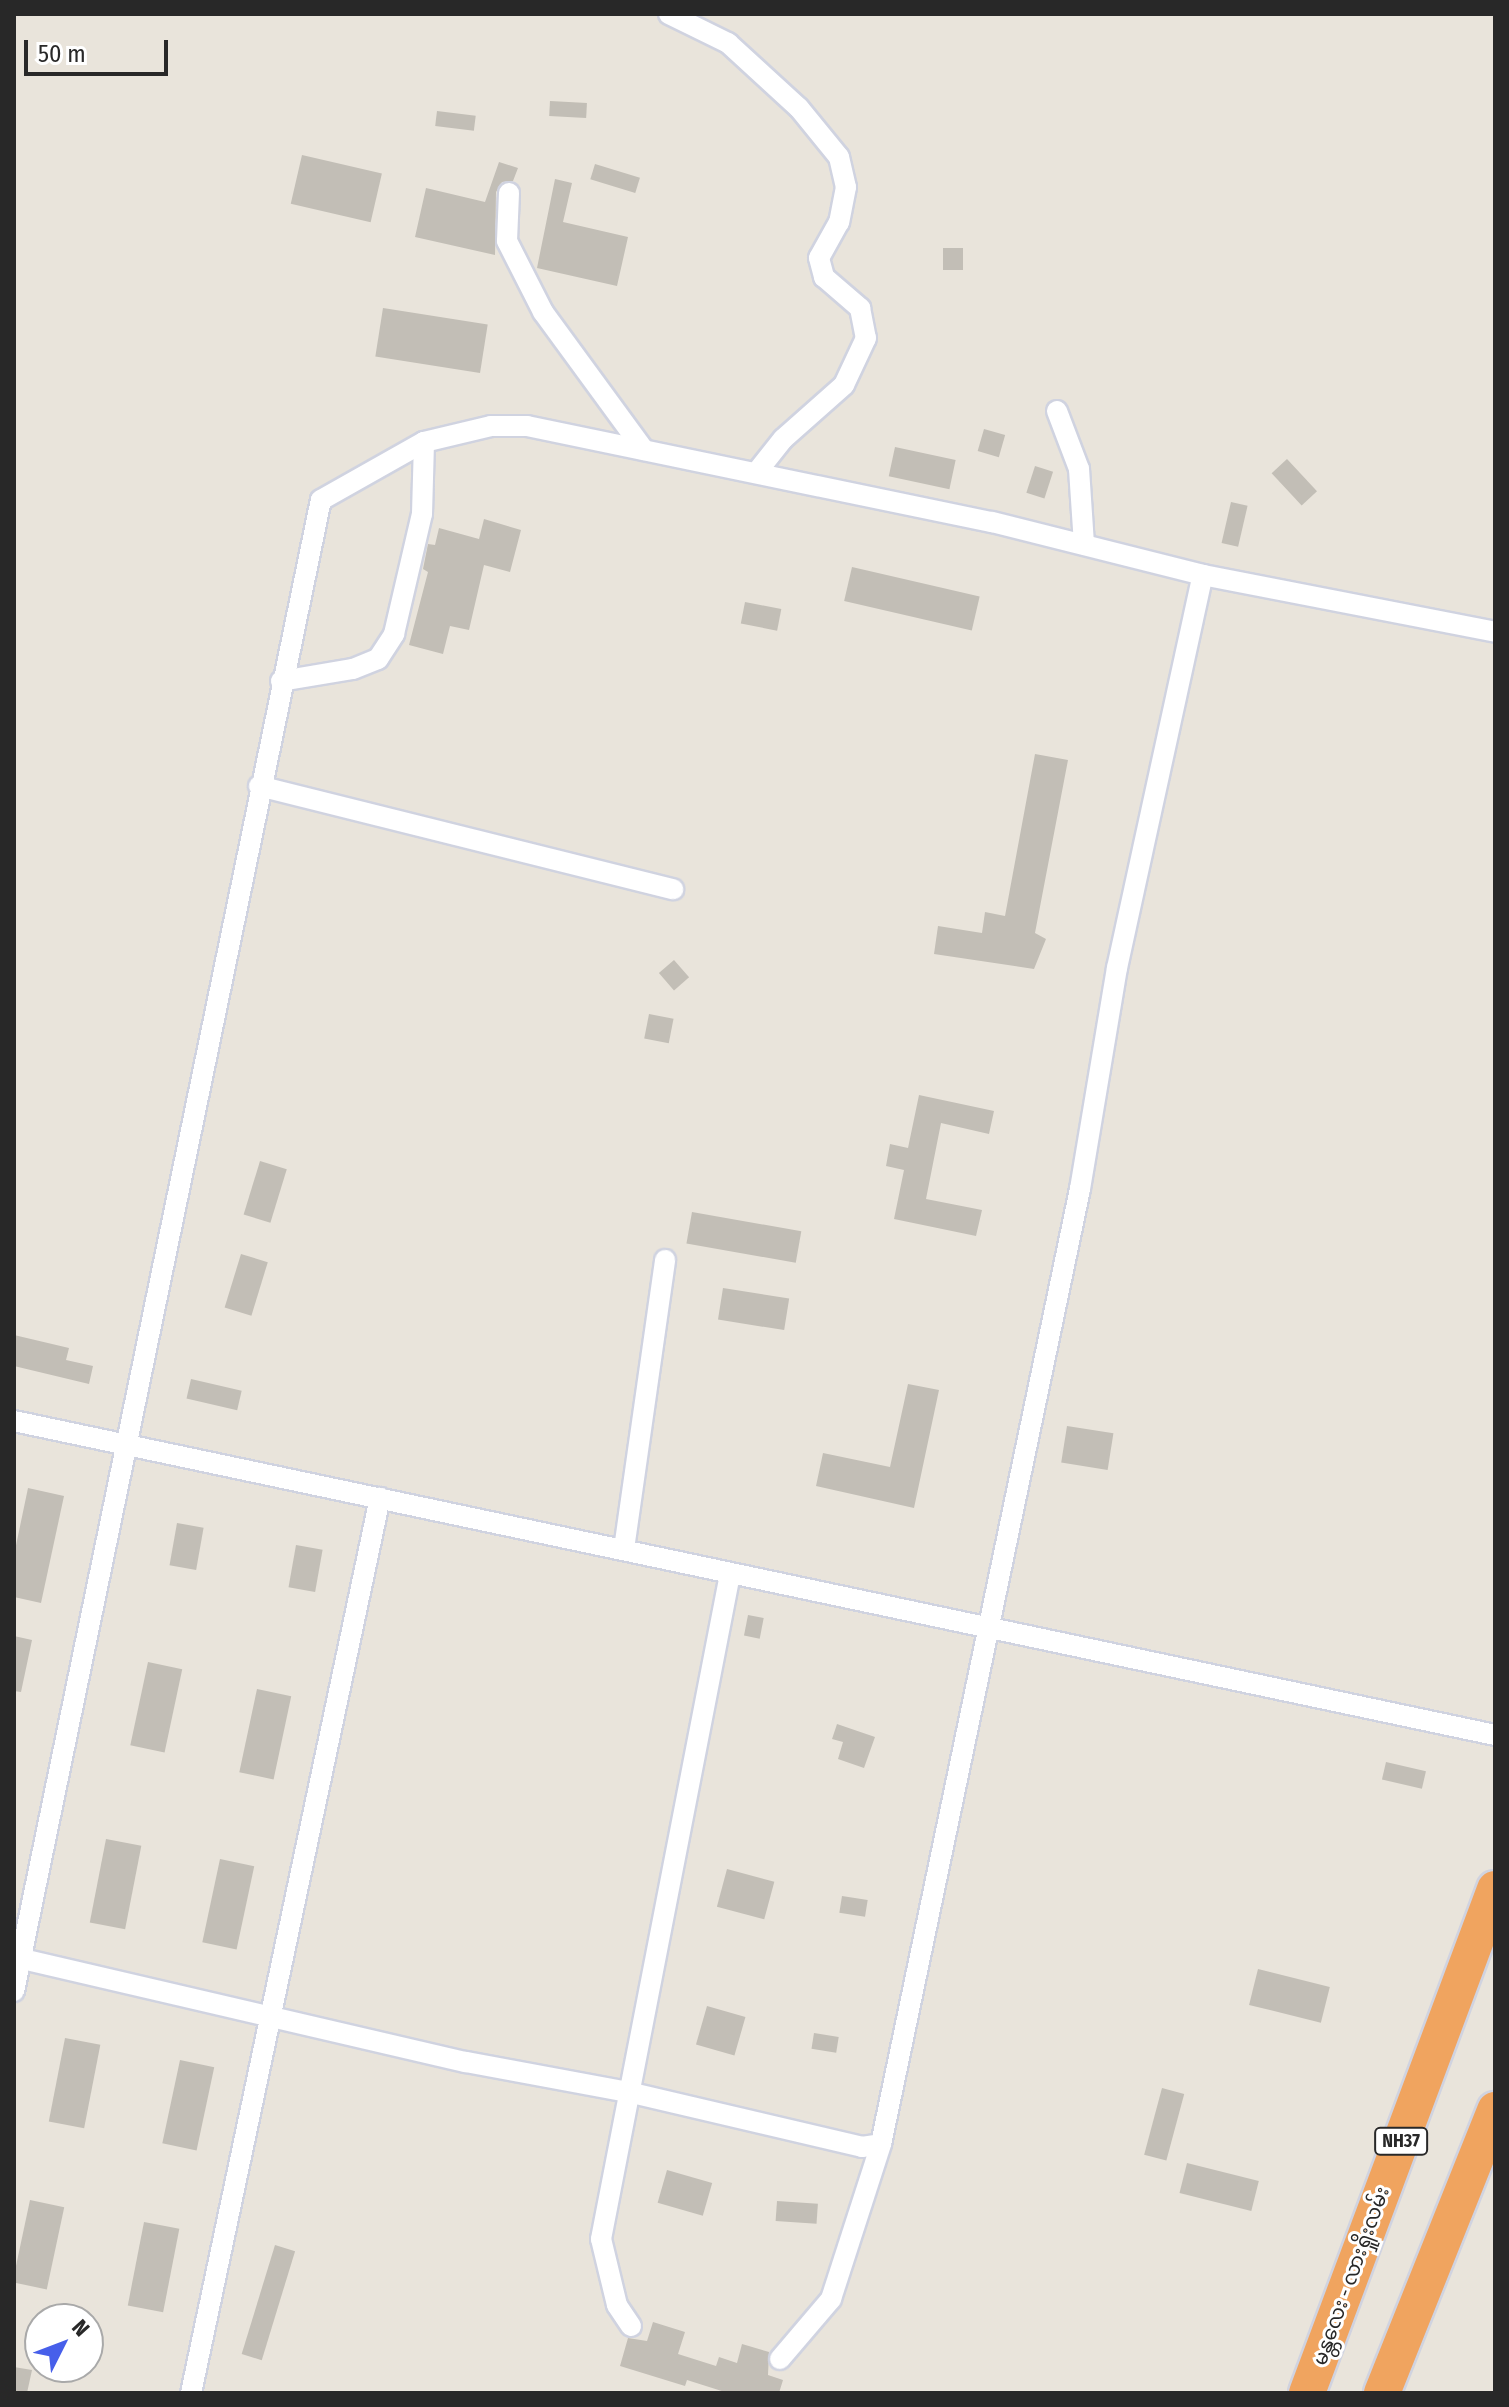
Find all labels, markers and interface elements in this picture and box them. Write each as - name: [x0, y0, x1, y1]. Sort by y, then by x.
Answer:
- scale bar: [28, 24, 172, 74]
- text: 50 m: [38, 40, 86, 68]
- road number: NH37: [1373, 2127, 1429, 2155]
- street label: မန္တလေး - လားရှိုးလမ်း: [1308, 2183, 1394, 2369]
- north arrow: [24, 2303, 104, 2383]
- text: N: [66, 2314, 95, 2342]

